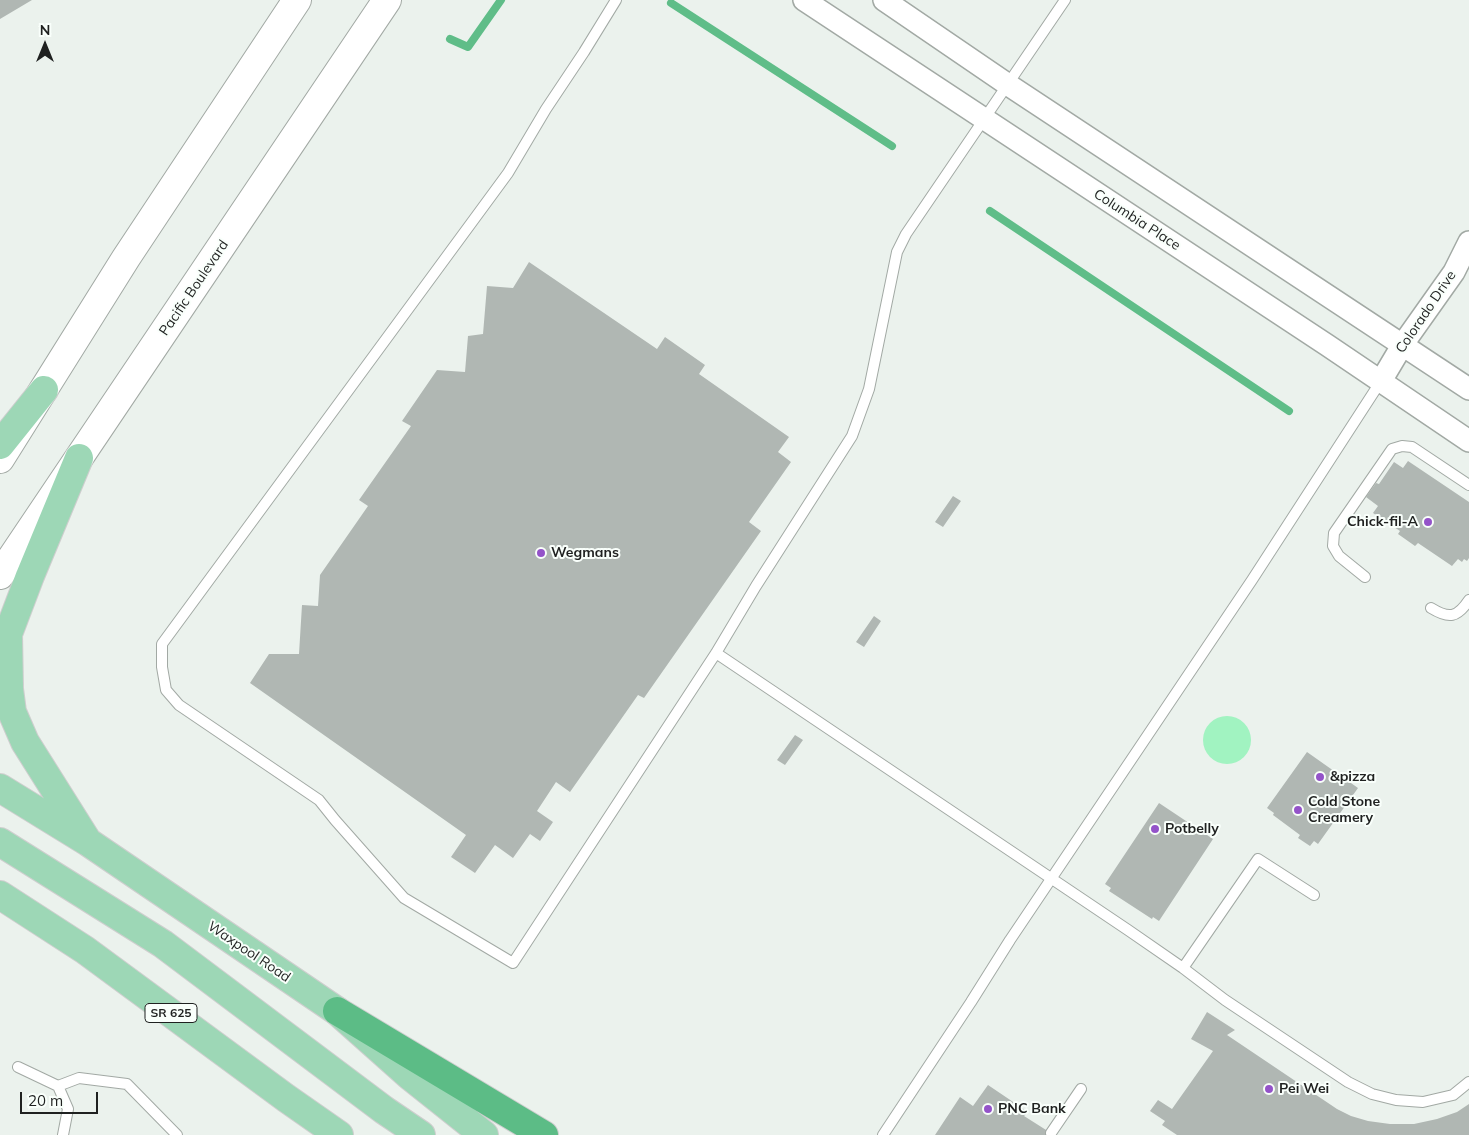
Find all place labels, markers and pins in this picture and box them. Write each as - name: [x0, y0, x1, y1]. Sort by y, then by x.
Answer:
- place label: Chick-fil-A: [1347, 514, 1418, 530]
- marker: Chick-fil-A: [1422, 516, 1434, 528]
- place label: Wegmans: [551, 545, 619, 561]
- marker: Wegmans: [535, 547, 547, 559]
- place label: &pizza: [1330, 769, 1375, 785]
- marker: &pizza: [1314, 771, 1326, 783]
- place label: Cold Stone Creamery: [1308, 794, 1380, 826]
- marker: Cold Stone Creamery: [1292, 804, 1304, 816]
- place label: Potbelly: [1165, 821, 1219, 837]
- marker: Potbelly: [1149, 823, 1161, 835]
- place label: Pei Wei: [1279, 1081, 1329, 1097]
- marker: Pei Wei: [1263, 1083, 1275, 1095]
- place label: PNC Bank: [998, 1101, 1066, 1117]
- marker: PNC Bank: [982, 1103, 994, 1115]

